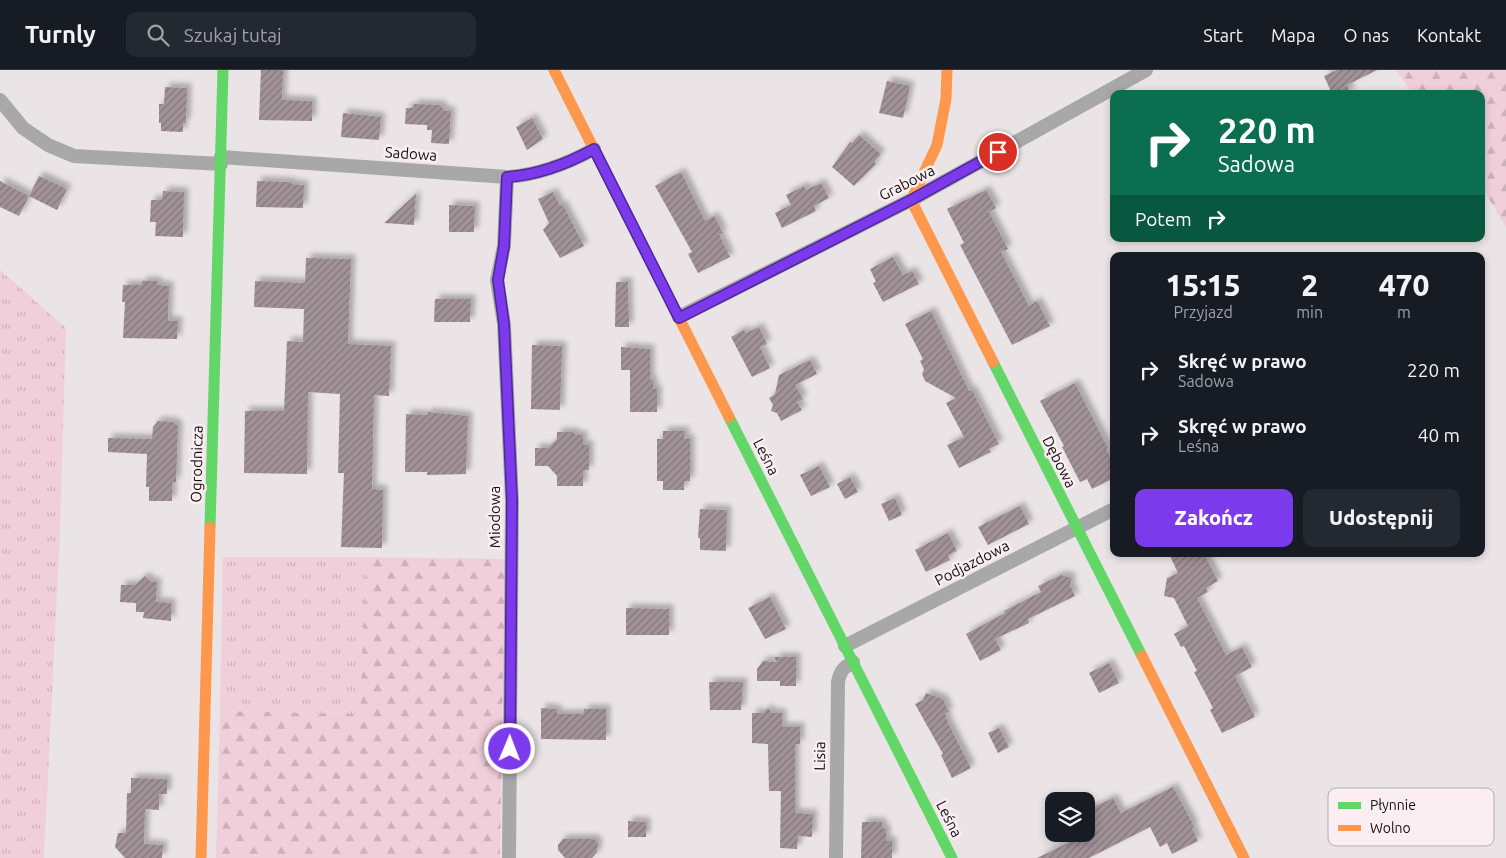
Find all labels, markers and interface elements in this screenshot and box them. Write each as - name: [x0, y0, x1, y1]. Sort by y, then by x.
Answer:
- search box: [126, 12, 476, 57]
- text: Turnly: [25, 21, 96, 48]
- icon: search: [144, 21, 172, 49]
- text: Szukaj tutaj: [184, 24, 282, 46]
- text: Start: [1203, 25, 1243, 45]
- text: Mapa: [1271, 25, 1316, 45]
- text: O nas: [1344, 25, 1389, 45]
- text: Kontakt: [1417, 25, 1481, 45]
- icon: right: [1135, 110, 1200, 175]
- text: 220 m: [1218, 110, 1316, 150]
- pin: [977, 131, 1019, 173]
- icon: arrive: [984, 138, 1012, 166]
- street label: Sadowa: [384, 143, 438, 164]
- text: Sadowa: [1218, 151, 1295, 176]
- street label: Grabowa: [876, 161, 937, 204]
- icon: right: [1202, 205, 1230, 233]
- text: Potem: [1135, 208, 1192, 230]
- text: 15:15: [1166, 268, 1241, 302]
- text: 2: [1301, 268, 1318, 302]
- text: 470: [1379, 268, 1429, 302]
- text: Przyjazd: [1173, 303, 1233, 321]
- text: min: [1296, 303, 1323, 321]
- text: m: [1397, 303, 1411, 321]
- text: Skręć w prawo: [1178, 350, 1307, 372]
- icon: right: [1135, 356, 1163, 384]
- text: 220 m: [1407, 359, 1460, 381]
- text: Sadowa: [1178, 372, 1234, 390]
- text: Skręć w prawo: [1178, 415, 1307, 437]
- icon: right: [1135, 421, 1163, 449]
- text: 40 m: [1418, 424, 1460, 446]
- street label: Ogrodnicza: [187, 425, 206, 503]
- street label: Dębowa: [1039, 433, 1080, 490]
- street label: Leśna: [750, 436, 783, 478]
- text: Leśna: [1178, 437, 1219, 455]
- street label: Miodowa: [486, 486, 503, 548]
- button: Zakończ: [1135, 489, 1293, 547]
- button: Udostępnij: [1303, 489, 1460, 547]
- street label: Podjazdowa: [932, 537, 1012, 589]
- position arrow: [483, 722, 535, 774]
- street label: Lisia: [811, 741, 828, 771]
- legend: [1328, 788, 1494, 846]
- map controls: [1045, 792, 1095, 842]
- button: layers: [1045, 792, 1095, 842]
- text: Płynnie: [1370, 797, 1416, 813]
- street label: Leśna: [933, 798, 966, 840]
- text: Wolno: [1370, 820, 1411, 836]

